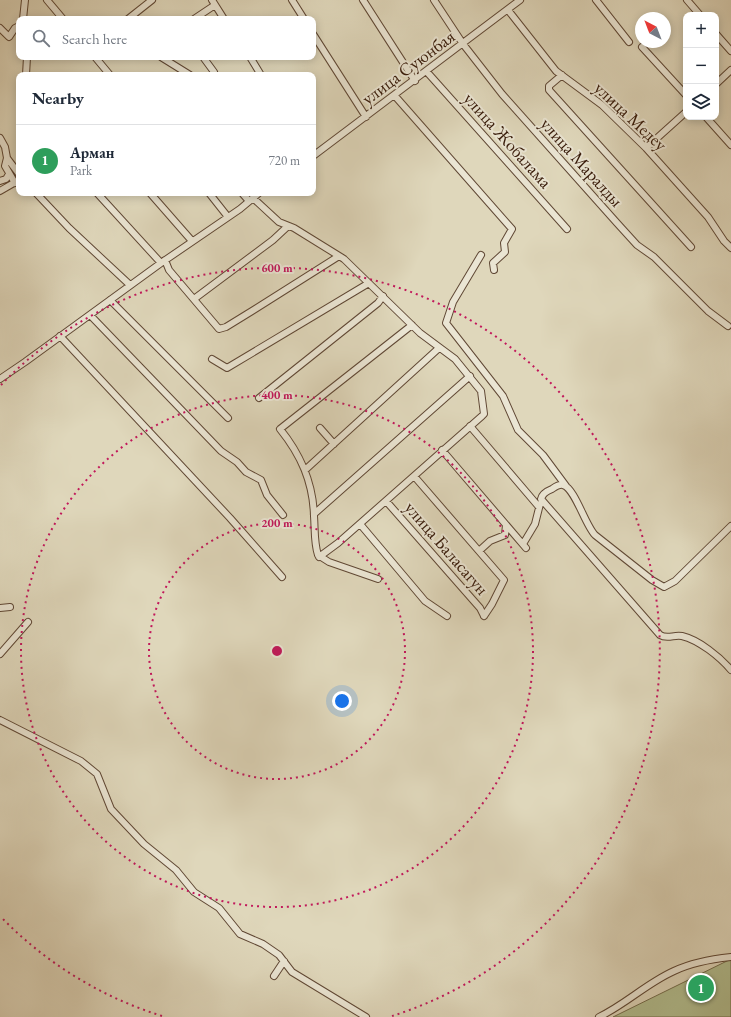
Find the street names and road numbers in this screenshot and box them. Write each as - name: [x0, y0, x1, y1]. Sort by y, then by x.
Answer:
- street label: улица Суюнбая: [357, 24, 459, 110]
- street label: улица Медеу: [590, 76, 672, 156]
- street label: улица Жобалама: [459, 87, 558, 193]
- street label: улица Маралды: [536, 112, 628, 212]
- street label: улица Баласагун: [400, 496, 494, 600]

